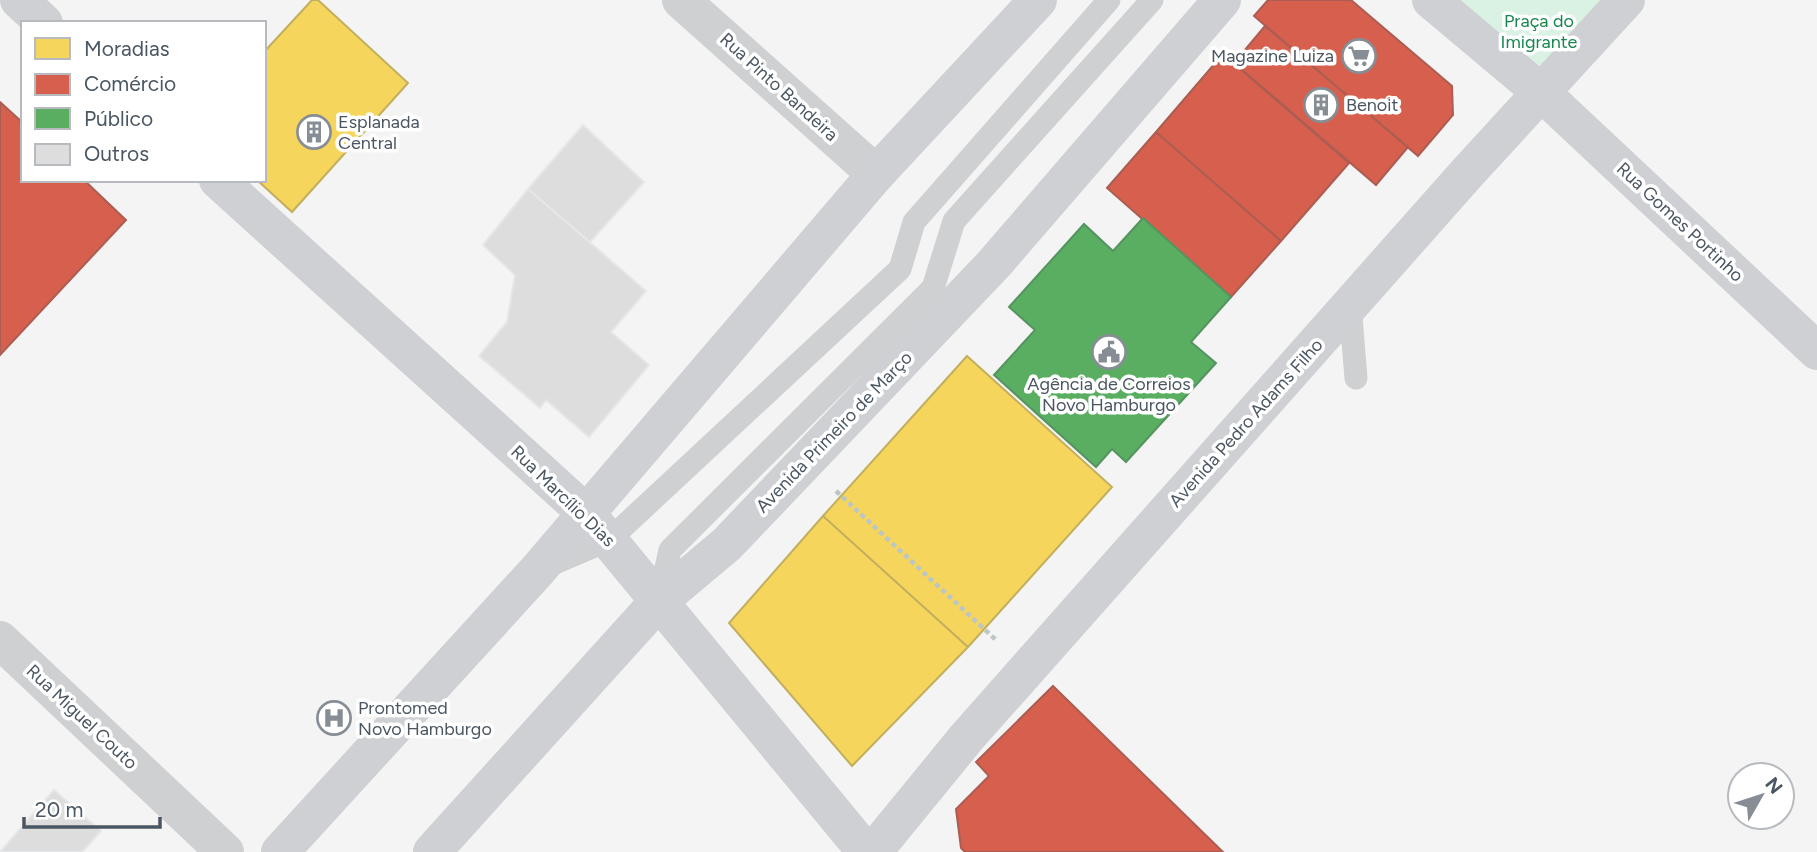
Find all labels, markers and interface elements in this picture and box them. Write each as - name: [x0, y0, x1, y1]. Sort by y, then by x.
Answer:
- park label: Praça do Imigrante: [1501, 10, 1578, 53]
- legend: [21, 21, 266, 182]
- street label: Rua Pinto Bandeira: [715, 28, 843, 146]
- text: Moradias: [84, 36, 169, 61]
- supermarket icon: Magazine Luiza: [1340, 37, 1378, 75]
- place label: Magazine Luiza: [1211, 45, 1334, 67]
- text: Comércio: [84, 71, 176, 96]
- building icon: Benoit: [1302, 86, 1340, 124]
- place label: Benoit: [1346, 94, 1398, 116]
- text: Público: [84, 106, 153, 131]
- place label: Esplanada Central: [338, 111, 420, 154]
- building icon: Esplanada Central: [295, 113, 333, 151]
- text: Outros: [84, 141, 149, 166]
- street label: Rua Gomes Portinho: [1612, 158, 1748, 286]
- public building icon: Agência de Correios Novo Hamburgo: [1090, 333, 1128, 371]
- street label: Avenida Pedro Adams Filho: [1164, 334, 1328, 512]
- street label: Avenida Primeiro de Março: [751, 347, 917, 517]
- place label: Agência de Correios Novo Hamburgo: [1027, 373, 1191, 416]
- street label: Rua Marcílio Dias: [506, 441, 620, 551]
- street label: Rua Miguel Couto: [22, 660, 142, 774]
- place label: Prontomed Novo Hamburgo: [358, 697, 492, 740]
- hospital icon: Prontomed Novo Hamburgo: [315, 699, 353, 737]
- north arrow: [1726, 761, 1796, 831]
- text: N: [1760, 773, 1787, 799]
- scale bar: [24, 786, 161, 830]
- text: 20 m: [35, 797, 83, 822]

